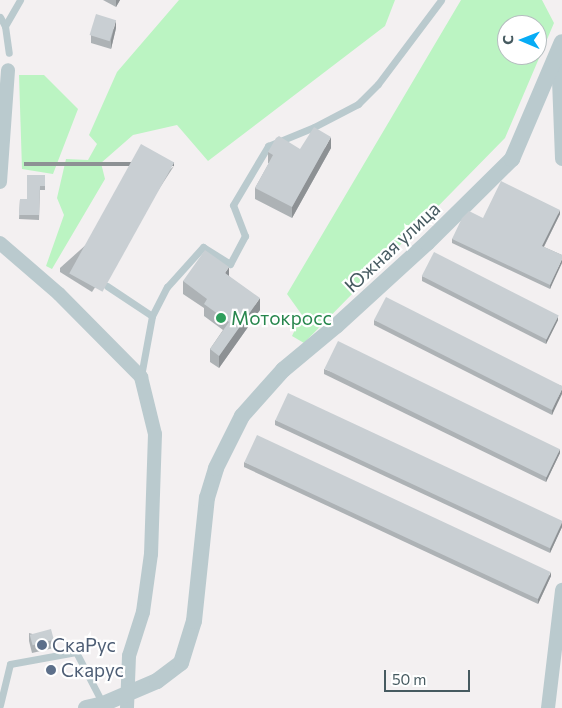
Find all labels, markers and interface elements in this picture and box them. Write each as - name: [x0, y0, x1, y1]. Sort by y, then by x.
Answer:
- north arrow: [497, 15, 547, 65]
- text: С: [499, 35, 516, 45]
- street label: Южная улица: [340, 197, 444, 297]
- place label: Мотокросс: [231, 307, 332, 329]
- marker: Мотокросс: [215, 312, 227, 324]
- place label: СкаРус: [52, 634, 116, 656]
- marker: СкаРус: [36, 639, 48, 651]
- place label: Скарус: [61, 659, 124, 681]
- scale bar: [387, 660, 473, 692]
- marker: Скарус: [45, 664, 57, 676]
- text: 50 m: [392, 670, 426, 688]

